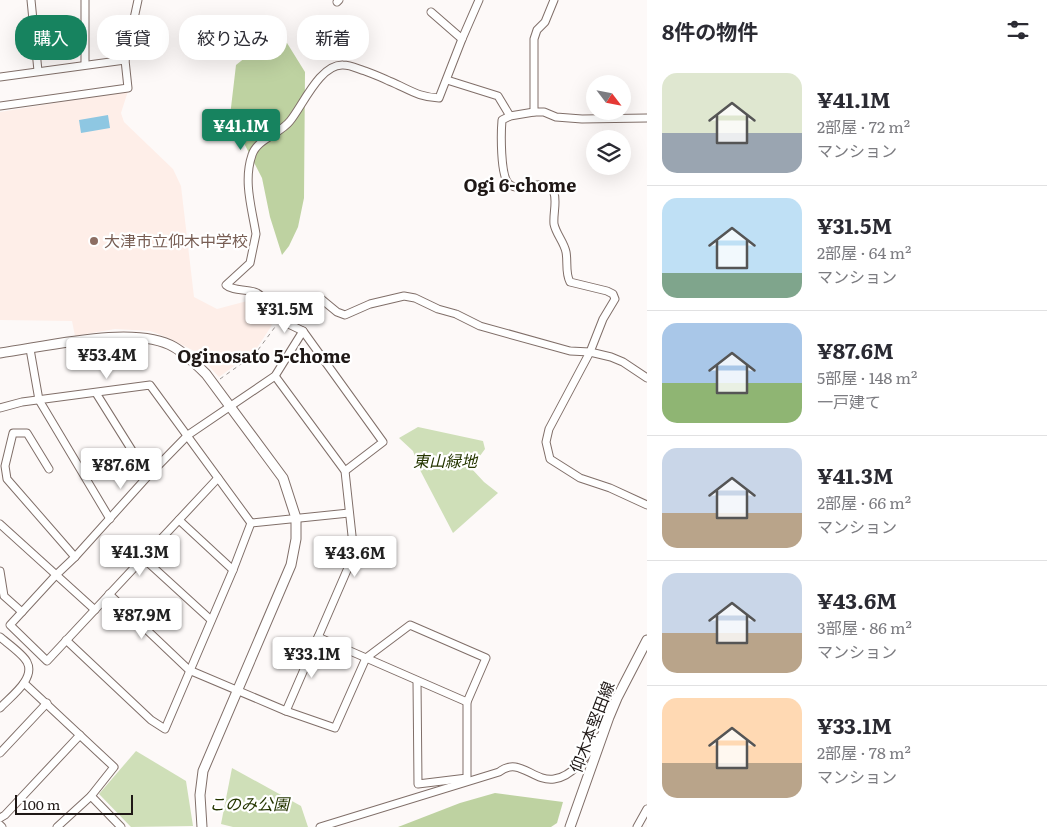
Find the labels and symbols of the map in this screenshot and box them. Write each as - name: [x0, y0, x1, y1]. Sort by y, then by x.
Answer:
- north arrow: [586, 75, 631, 120]
- pin: ¥41.1M: [200, 108, 282, 151]
- district label: Ogi 6-chome: [464, 171, 576, 198]
- place label: 大津市立仰木中学校: [104, 228, 248, 252]
- marker: 大津市立仰木中学校: [88, 235, 100, 247]
- pin: ¥31.5M: [244, 292, 326, 334]
- pin: ¥53.4M: [66, 338, 148, 380]
- district label: Oginosato 5-chome: [177, 342, 351, 369]
- pin: ¥87.6M: [80, 448, 162, 490]
- park label: 東山緑地: [413, 448, 479, 472]
- pin: ¥41.3M: [99, 534, 181, 577]
- pin: ¥43.6M: [314, 536, 396, 578]
- pin: ¥87.9M: [101, 598, 183, 640]
- pin: ¥33.1M: [271, 636, 353, 679]
- street label: 仰木本堅田線: [563, 678, 619, 776]
- park label: このみ公園: [209, 791, 291, 815]
- scale bar: [15, 792, 132, 815]

